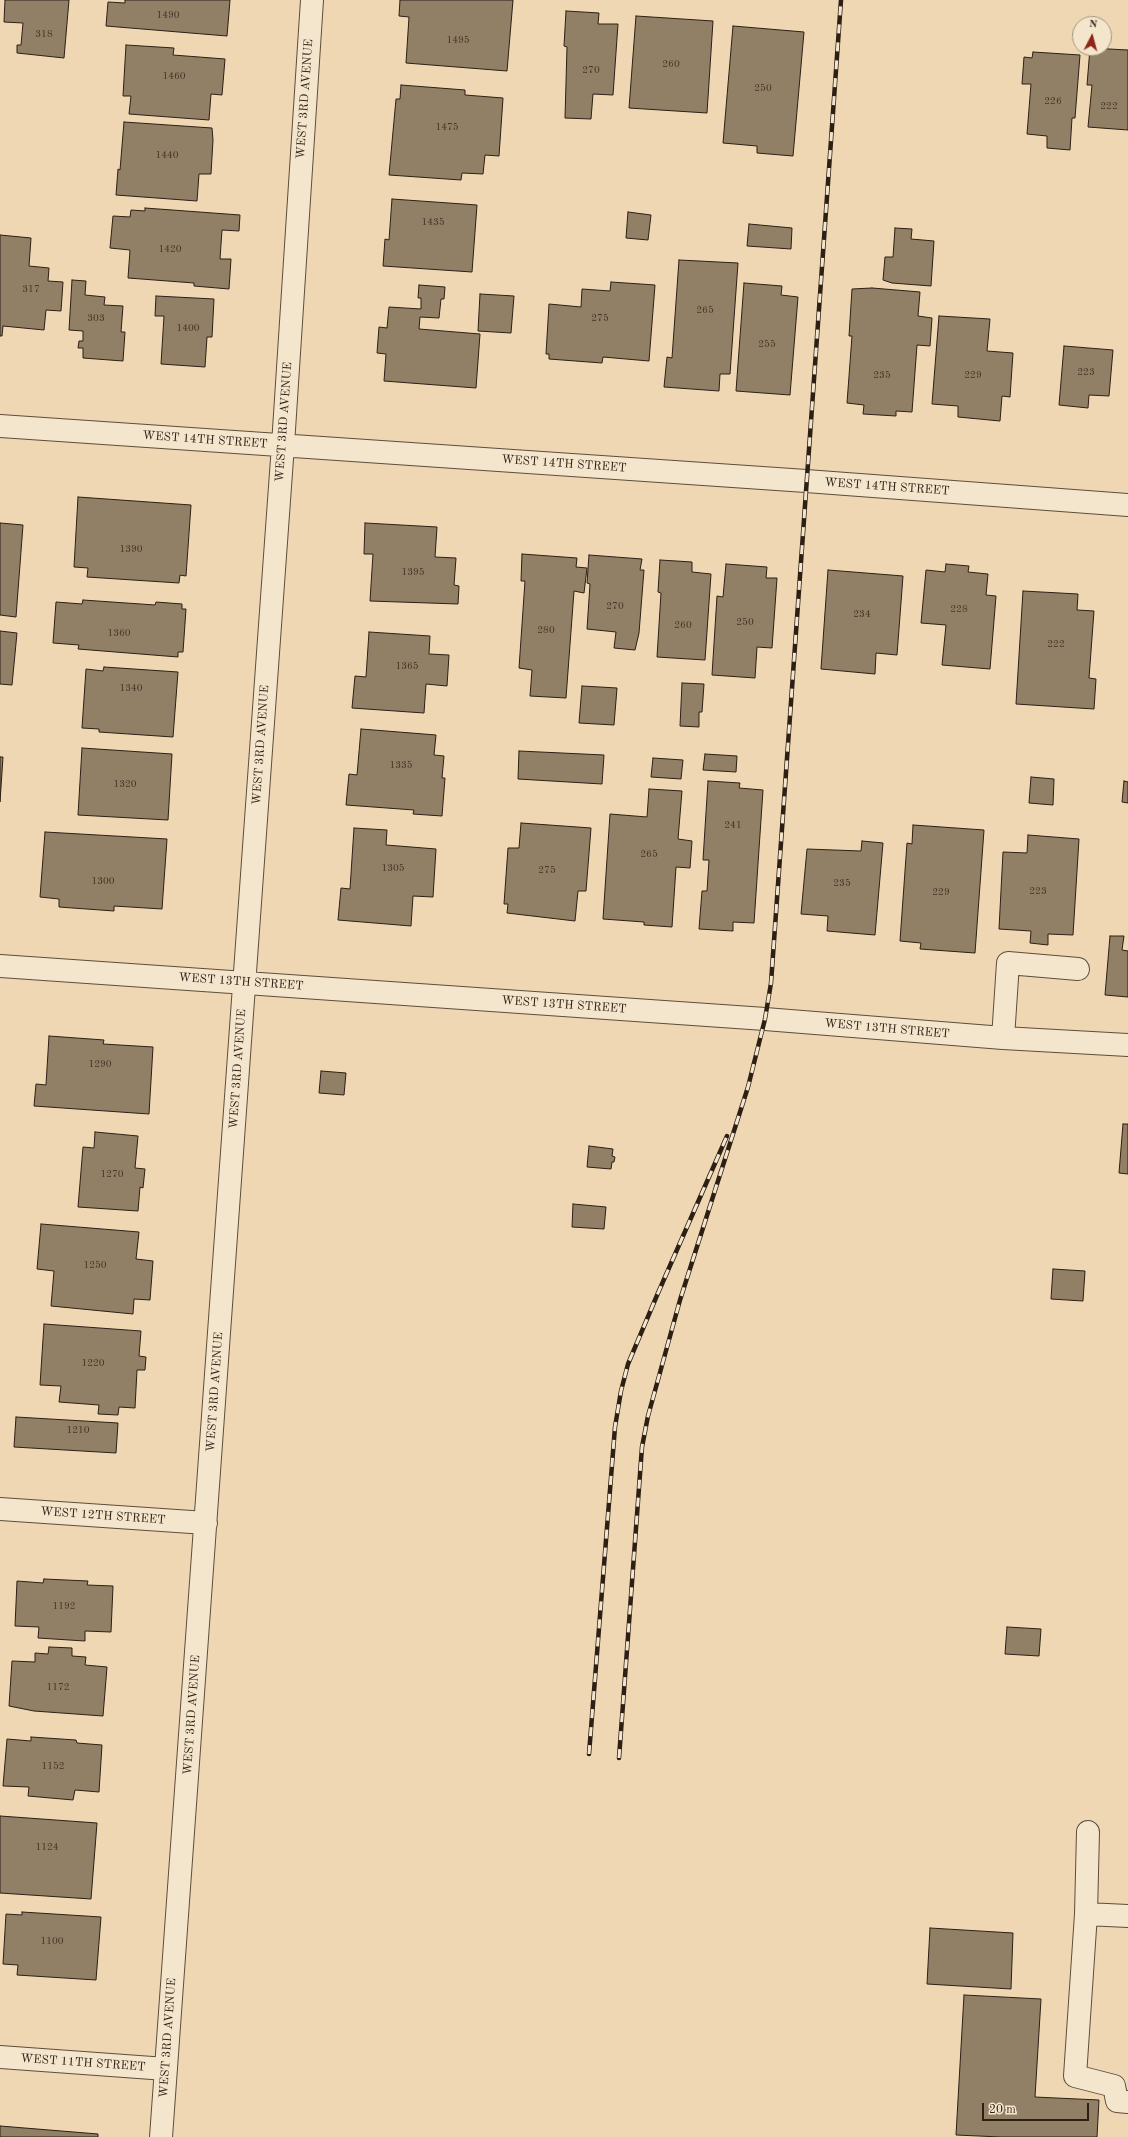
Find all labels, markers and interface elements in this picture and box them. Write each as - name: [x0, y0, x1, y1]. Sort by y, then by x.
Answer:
- house number: 1490: [156, 9, 180, 21]
- north arrow: [1072, 16, 1112, 56]
- text: N: [1088, 19, 1098, 30]
- house number: 318: [35, 28, 53, 40]
- house number: 1495: [446, 34, 470, 46]
- street label: WEST 3RD AVENUE: [294, 38, 316, 160]
- house number: 260: [662, 58, 680, 70]
- house number: 270: [582, 64, 600, 76]
- house number: 1460: [162, 70, 186, 82]
- house number: 250: [754, 82, 772, 94]
- house number: 226: [1044, 95, 1062, 107]
- house number: 222: [1100, 100, 1118, 112]
- house number: 1475: [435, 121, 459, 133]
- house number: 1440: [155, 149, 179, 161]
- house number: 1435: [421, 216, 445, 228]
- house number: 1420: [158, 243, 182, 255]
- house number: 317: [22, 283, 40, 295]
- house number: 265: [696, 304, 714, 316]
- house number: 303: [87, 312, 105, 324]
- house number: 275: [591, 312, 609, 324]
- house number: 1400: [176, 322, 200, 334]
- house number: 255: [758, 338, 776, 350]
- street label: WEST 3RD AVENUE: [273, 361, 295, 483]
- house number: 223: [1077, 366, 1095, 378]
- house number: 235: [873, 369, 891, 381]
- house number: 229: [964, 369, 982, 381]
- street label: WEST 14TH STREET: [142, 428, 268, 452]
- street label: WEST 14TH STREET: [501, 452, 627, 476]
- street label: WEST 14TH STREET: [824, 475, 950, 499]
- house number: 1390: [119, 543, 143, 555]
- house number: 1395: [401, 566, 425, 578]
- house number: 270: [606, 600, 624, 612]
- house number: 228: [950, 603, 968, 615]
- house number: 234: [853, 608, 871, 620]
- house number: 250: [736, 616, 754, 628]
- house number: 260: [674, 619, 692, 631]
- house number: 280: [537, 624, 555, 636]
- house number: 1360: [107, 627, 131, 639]
- house number: 222: [1047, 638, 1065, 650]
- house number: 1365: [395, 660, 419, 672]
- house number: 1340: [119, 682, 143, 694]
- street label: WEST 3RD AVENUE: [250, 684, 272, 806]
- house number: 1335: [389, 759, 413, 771]
- house number: 1320: [113, 778, 137, 790]
- house number: 241: [724, 819, 742, 831]
- house number: 265: [640, 848, 658, 860]
- house number: 1305: [381, 862, 405, 874]
- house number: 275: [538, 864, 556, 876]
- house number: 1300: [91, 875, 115, 887]
- house number: 235: [833, 877, 851, 889]
- house number: 223: [1029, 885, 1047, 897]
- house number: 229: [932, 886, 950, 898]
- street label: WEST 13TH STREET: [178, 970, 304, 994]
- street label: WEST 13TH STREET: [501, 993, 627, 1017]
- street label: WEST 3RD AVENUE: [227, 1008, 249, 1130]
- street label: WEST 13TH STREET: [824, 1016, 950, 1042]
- house number: 1290: [88, 1058, 112, 1070]
- house number: 1270: [100, 1168, 124, 1180]
- house number: 1250: [83, 1259, 107, 1271]
- street label: WEST 3RD AVENUE: [204, 1331, 226, 1453]
- house number: 1220: [81, 1357, 105, 1369]
- house number: 1210: [66, 1424, 90, 1436]
- street label: WEST 12TH STREET: [40, 1504, 166, 1528]
- house number: 1192: [52, 1600, 76, 1612]
- street label: WEST 3RD AVENUE: [181, 1654, 203, 1776]
- house number: 1172: [46, 1681, 70, 1693]
- house number: 1152: [41, 1760, 65, 1772]
- house number: 1124: [35, 1841, 59, 1853]
- house number: 1100: [40, 1935, 64, 1947]
- street label: WEST 3RD AVENUE: [157, 1977, 179, 2099]
- street label: WEST 11TH STREET: [20, 2051, 146, 2075]
- scale bar: [984, 2095, 1091, 2121]
- text: 20 m: [989, 2104, 1016, 2116]

